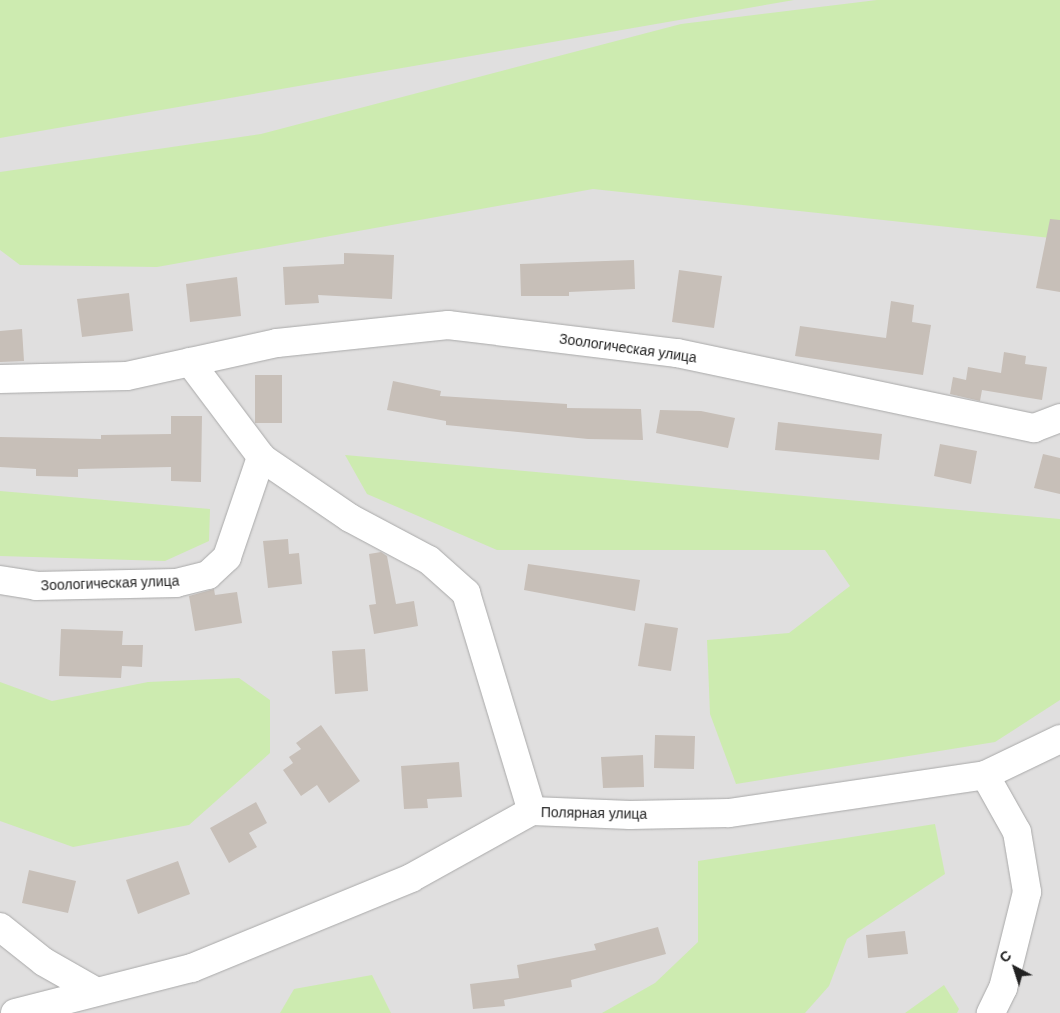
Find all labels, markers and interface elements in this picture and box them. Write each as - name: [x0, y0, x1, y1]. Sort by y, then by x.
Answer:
- street label: Зоологическая улица: [558, 330, 698, 366]
- street label: Зоологическая улица: [40, 572, 180, 594]
- street label: Полярная улица: [541, 804, 647, 822]
- north arrow: [990, 943, 1040, 993]
- text: С: [996, 946, 1015, 967]

